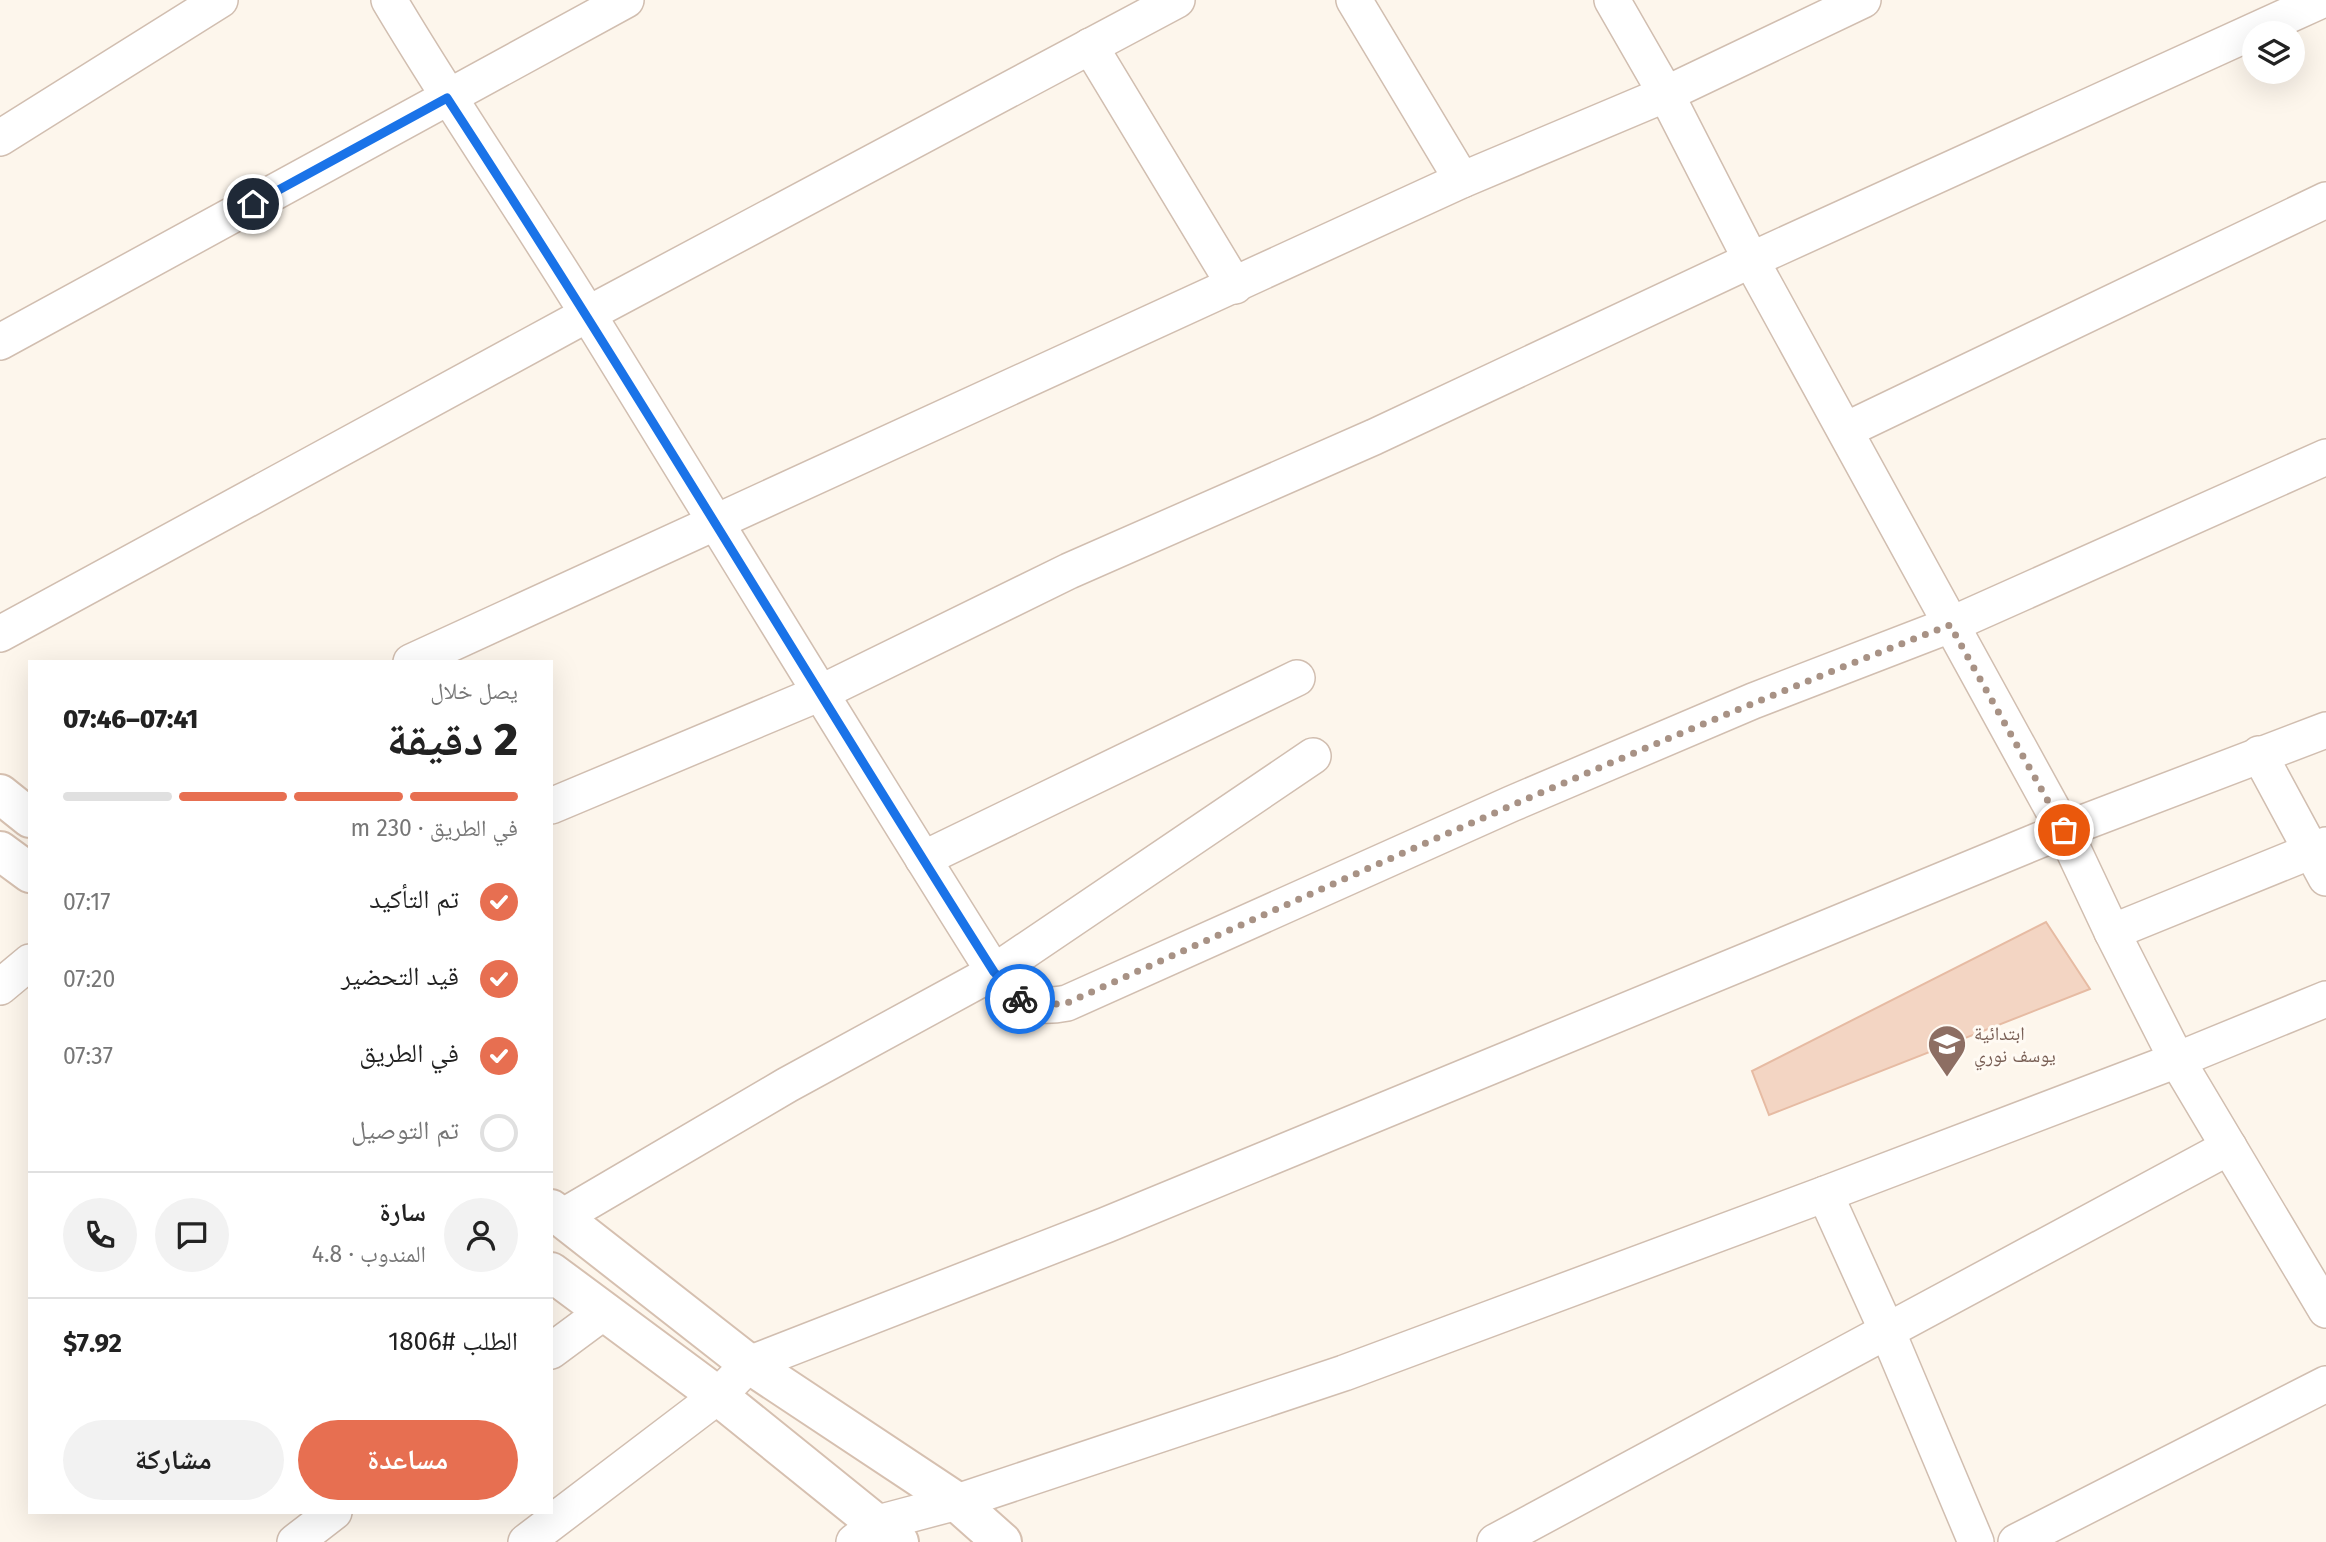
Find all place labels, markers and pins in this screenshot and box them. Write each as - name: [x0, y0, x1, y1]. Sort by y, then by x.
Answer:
- pin: [223, 174, 283, 234]
- pin: [2034, 800, 2094, 860]
- place label: ابتدائية يوسف نوري: [1974, 1022, 2056, 1070]
- school or university icon: ابتدائية يوسف نوري: [1926, 1023, 1968, 1078]

